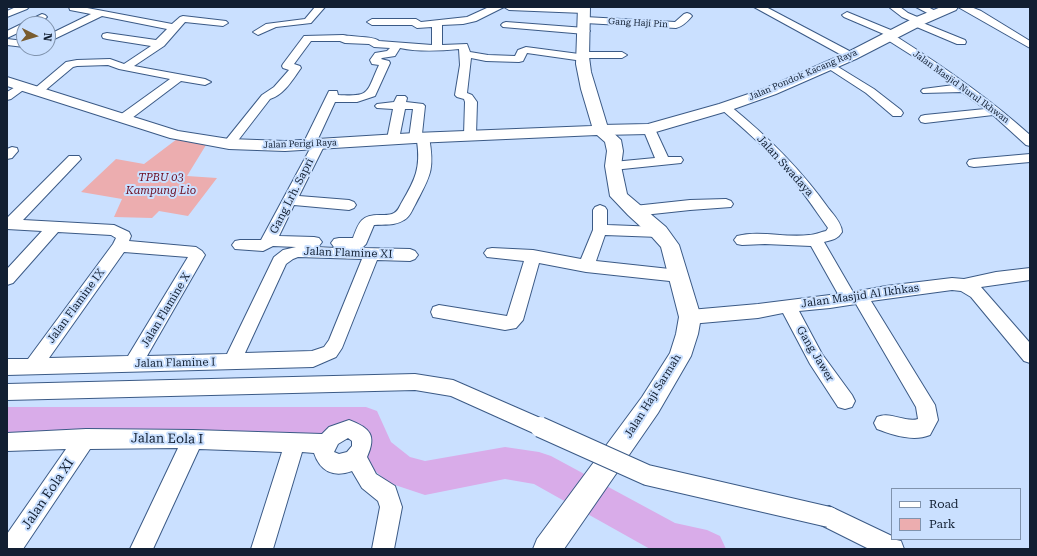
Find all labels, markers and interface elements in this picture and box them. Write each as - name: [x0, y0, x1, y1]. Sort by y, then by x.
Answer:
- north arrow: [16, 16, 56, 56]
- street label: Gang Haji Pin: [608, 16, 668, 30]
- text: N: [41, 32, 54, 42]
- street label: Jalan Pondok Kacang Raya: [747, 47, 859, 103]
- street label: Jalan Masjid Nurul Ikhwan: [911, 48, 1011, 126]
- street label: Jalan Swadaya: [754, 133, 816, 199]
- street label: Jalan Perigi Raya: [263, 137, 337, 151]
- street label: Gang Lrh. Sapri: [267, 156, 317, 236]
- park label: TPBU 03 Kampung Lio: [126, 171, 196, 197]
- street label: Jalan Flamine XI: [303, 245, 393, 261]
- street label: Jalan Flamine IX: [45, 266, 107, 346]
- street label: Jalan Flamine X: [139, 270, 193, 350]
- street label: Jalan Masjid Al Ikhkas: [800, 281, 920, 311]
- street label: Gang Jawer: [793, 324, 837, 384]
- street label: Jalan Haji Sarmah: [622, 352, 684, 440]
- street label: Jalan Flamine I: [135, 356, 215, 370]
- street label: Jalan Eola I: [131, 431, 203, 447]
- street label: Jalan Eola XI: [19, 456, 77, 532]
- legend: [891, 488, 1021, 540]
- text: Road: [929, 497, 958, 511]
- text: Park: [929, 517, 955, 531]

